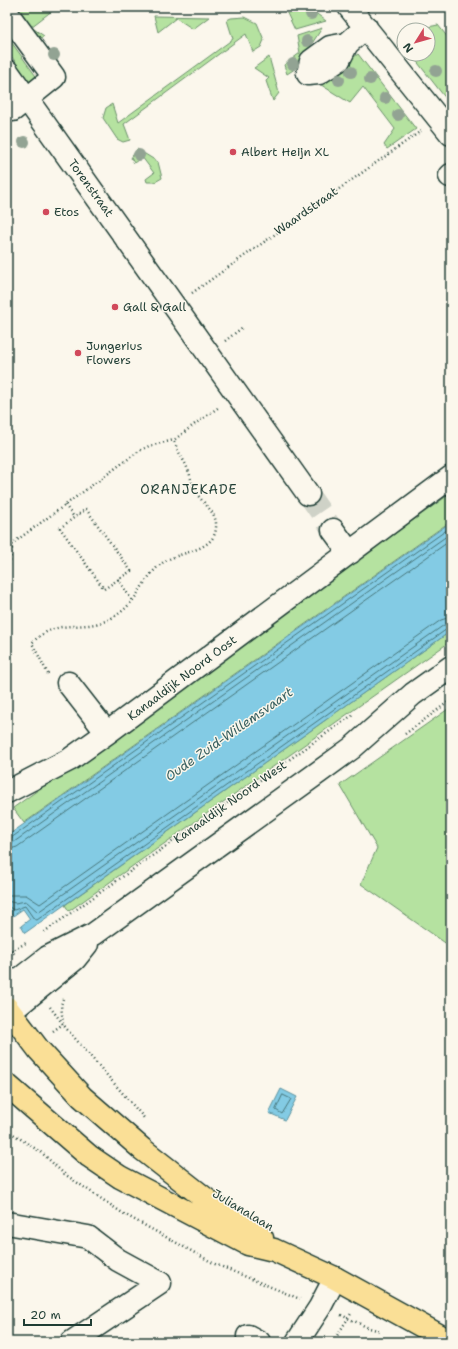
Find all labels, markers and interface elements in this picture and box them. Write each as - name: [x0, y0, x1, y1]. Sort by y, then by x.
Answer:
- north arrow: [396, 22, 436, 62]
- text: N: [400, 39, 417, 56]
- place label: Albert Heijn XL: [241, 144, 330, 160]
- marker: Albert Heijn XL: [228, 147, 238, 157]
- street label: Torenstraat: [65, 156, 117, 220]
- street label: Waardstraat: [271, 183, 341, 239]
- place label: Etos: [54, 204, 79, 220]
- marker: Etos: [41, 207, 51, 217]
- place label: Gall & Gall: [123, 299, 186, 315]
- marker: Gall & Gall: [110, 302, 120, 312]
- place label: Jungerius Flowers: [86, 338, 142, 368]
- marker: Jungerius Flowers: [73, 348, 83, 358]
- district label: ORANJEKADE: [140, 481, 238, 498]
- street label: Kanaaldijk Noord Oost: [124, 632, 240, 724]
- water label: Oude Zuid-Willemsvaart: [162, 683, 297, 785]
- street label: Kanaaldijk Noord West: [170, 757, 290, 847]
- street label: Julianalaan: [209, 1185, 277, 1235]
- scale bar: [24, 1301, 91, 1327]
- text: 20 m: [30, 1307, 61, 1323]

